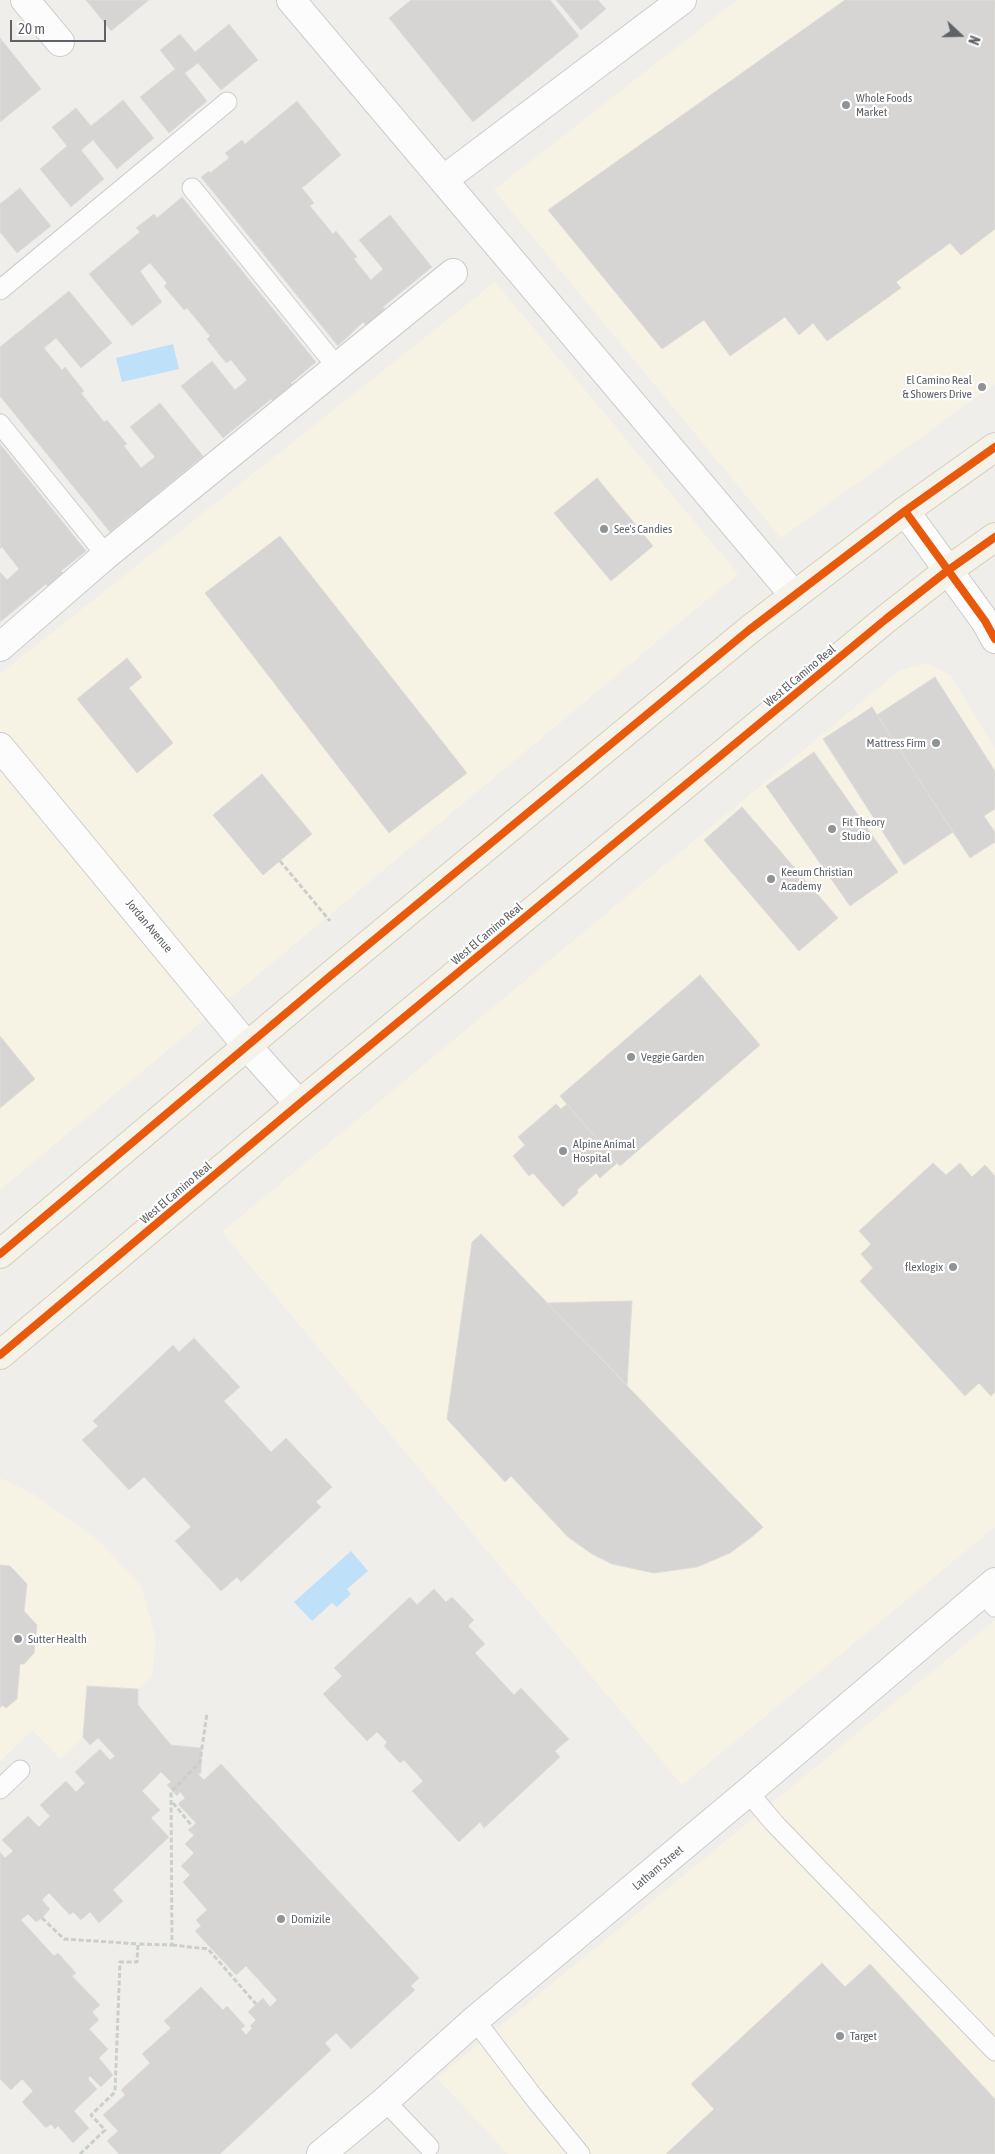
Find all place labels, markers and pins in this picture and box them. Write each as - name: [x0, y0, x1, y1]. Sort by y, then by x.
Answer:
- place label: Whole Foods Market: [856, 91, 912, 119]
- marker: Whole Foods Market: [840, 99, 852, 111]
- place label: El Camino Real & Showers Drive: [903, 373, 972, 401]
- marker: El Camino Real & Showers Drive: [976, 381, 988, 393]
- place label: See's Candies: [614, 522, 672, 536]
- marker: See's Candies: [598, 523, 610, 535]
- place label: Mattress Firm: [867, 736, 926, 750]
- marker: Mattress Firm: [930, 737, 942, 749]
- place label: Fit Theory Studio: [842, 815, 885, 843]
- marker: Fit Theory Studio: [826, 823, 838, 835]
- place label: Keeum Christian Academy: [781, 865, 853, 893]
- marker: Keeum Christian Academy: [765, 873, 777, 885]
- place label: Veggie Garden: [641, 1050, 704, 1064]
- marker: Veggie Garden: [625, 1051, 637, 1063]
- place label: Alpine Animal Hospital: [573, 1137, 635, 1165]
- marker: Alpine Animal Hospital: [557, 1145, 569, 1157]
- place label: flexlogix: [905, 1260, 943, 1274]
- marker: flexlogix: [947, 1261, 959, 1273]
- place label: Sutter Health: [28, 1632, 87, 1646]
- marker: Sutter Health: [12, 1633, 24, 1645]
- place label: Domizile: [291, 1912, 330, 1926]
- marker: Domizile: [275, 1913, 287, 1925]
- place label: Target: [850, 2029, 877, 2043]
- marker: Target: [834, 2030, 846, 2042]

